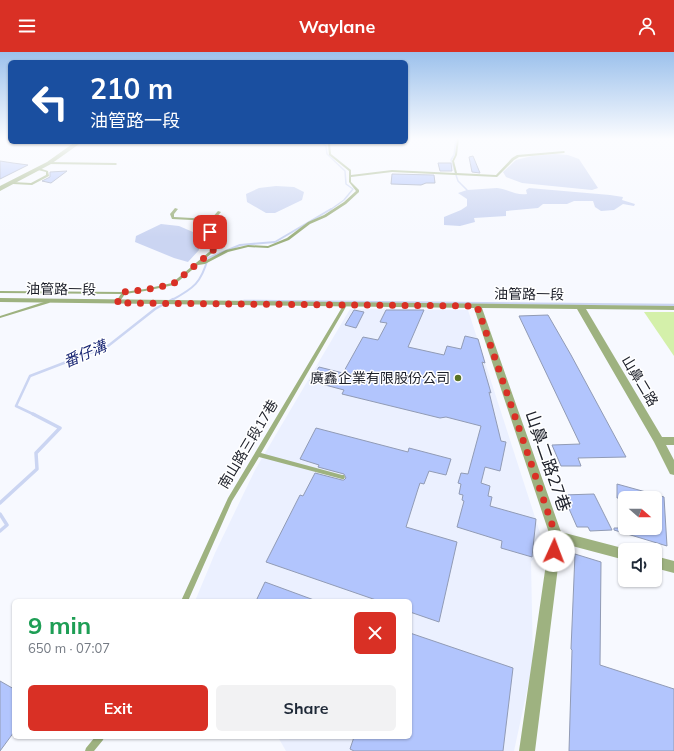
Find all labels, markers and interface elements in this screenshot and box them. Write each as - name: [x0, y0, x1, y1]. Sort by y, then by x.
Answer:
- icon: menu: [16, 15, 38, 37]
- text: Waylane: [299, 15, 375, 38]
- icon: person: [636, 15, 658, 37]
- text: 210 m: [90, 71, 173, 106]
- icon: left: [24, 76, 76, 128]
- text: 油管路一段: [90, 109, 180, 132]
- pin: [193, 215, 227, 249]
- icon: arrive: [199, 221, 221, 243]
- street label: 油管路一段: [26, 279, 96, 299]
- street label: 油管路一段: [494, 284, 564, 304]
- water label: 番仔溝: [60, 335, 111, 371]
- street label: 山鼻二路: [618, 352, 662, 410]
- place label: 廣鑫企業有限股份公司: [310, 369, 450, 387]
- marker: 廣鑫企業有限股份公司: [453, 373, 463, 383]
- street label: 南山路三段17巷: [214, 396, 282, 492]
- street label: 山鼻二路27巷: [521, 408, 576, 514]
- north arrow: [618, 491, 662, 535]
- map controls: [618, 491, 662, 587]
- position arrow: [533, 530, 575, 572]
- button: sound: [618, 543, 662, 587]
- text: 9 min: [28, 610, 91, 640]
- button: close: [354, 612, 396, 654]
- text: 650 m · 07:07: [28, 640, 110, 656]
- button: Exit: [28, 685, 208, 731]
- button: Share: [216, 685, 396, 731]

